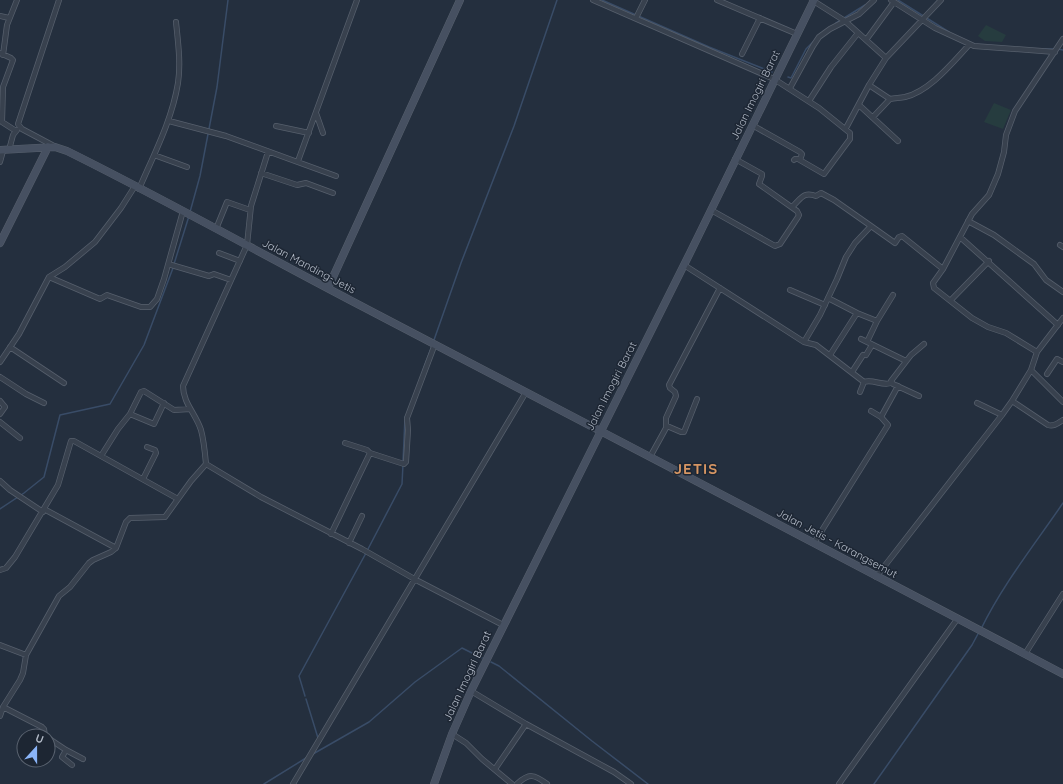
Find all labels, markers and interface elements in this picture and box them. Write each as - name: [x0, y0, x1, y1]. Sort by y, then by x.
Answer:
- street label: Jalan Imogiri Barat: [727, 48, 783, 142]
- street label: Jalan Manding-Jetis: [260, 235, 358, 297]
- street label: Jalan Imogiri Barat: [582, 339, 640, 433]
- district label: JETIS: [674, 459, 718, 478]
- street label: Jalan Jetis - Karangsemut: [774, 505, 900, 581]
- street label: Jalan Imogiri Barat: [440, 628, 494, 723]
- north arrow: [16, 728, 56, 768]
- text: U: [33, 731, 46, 747]

